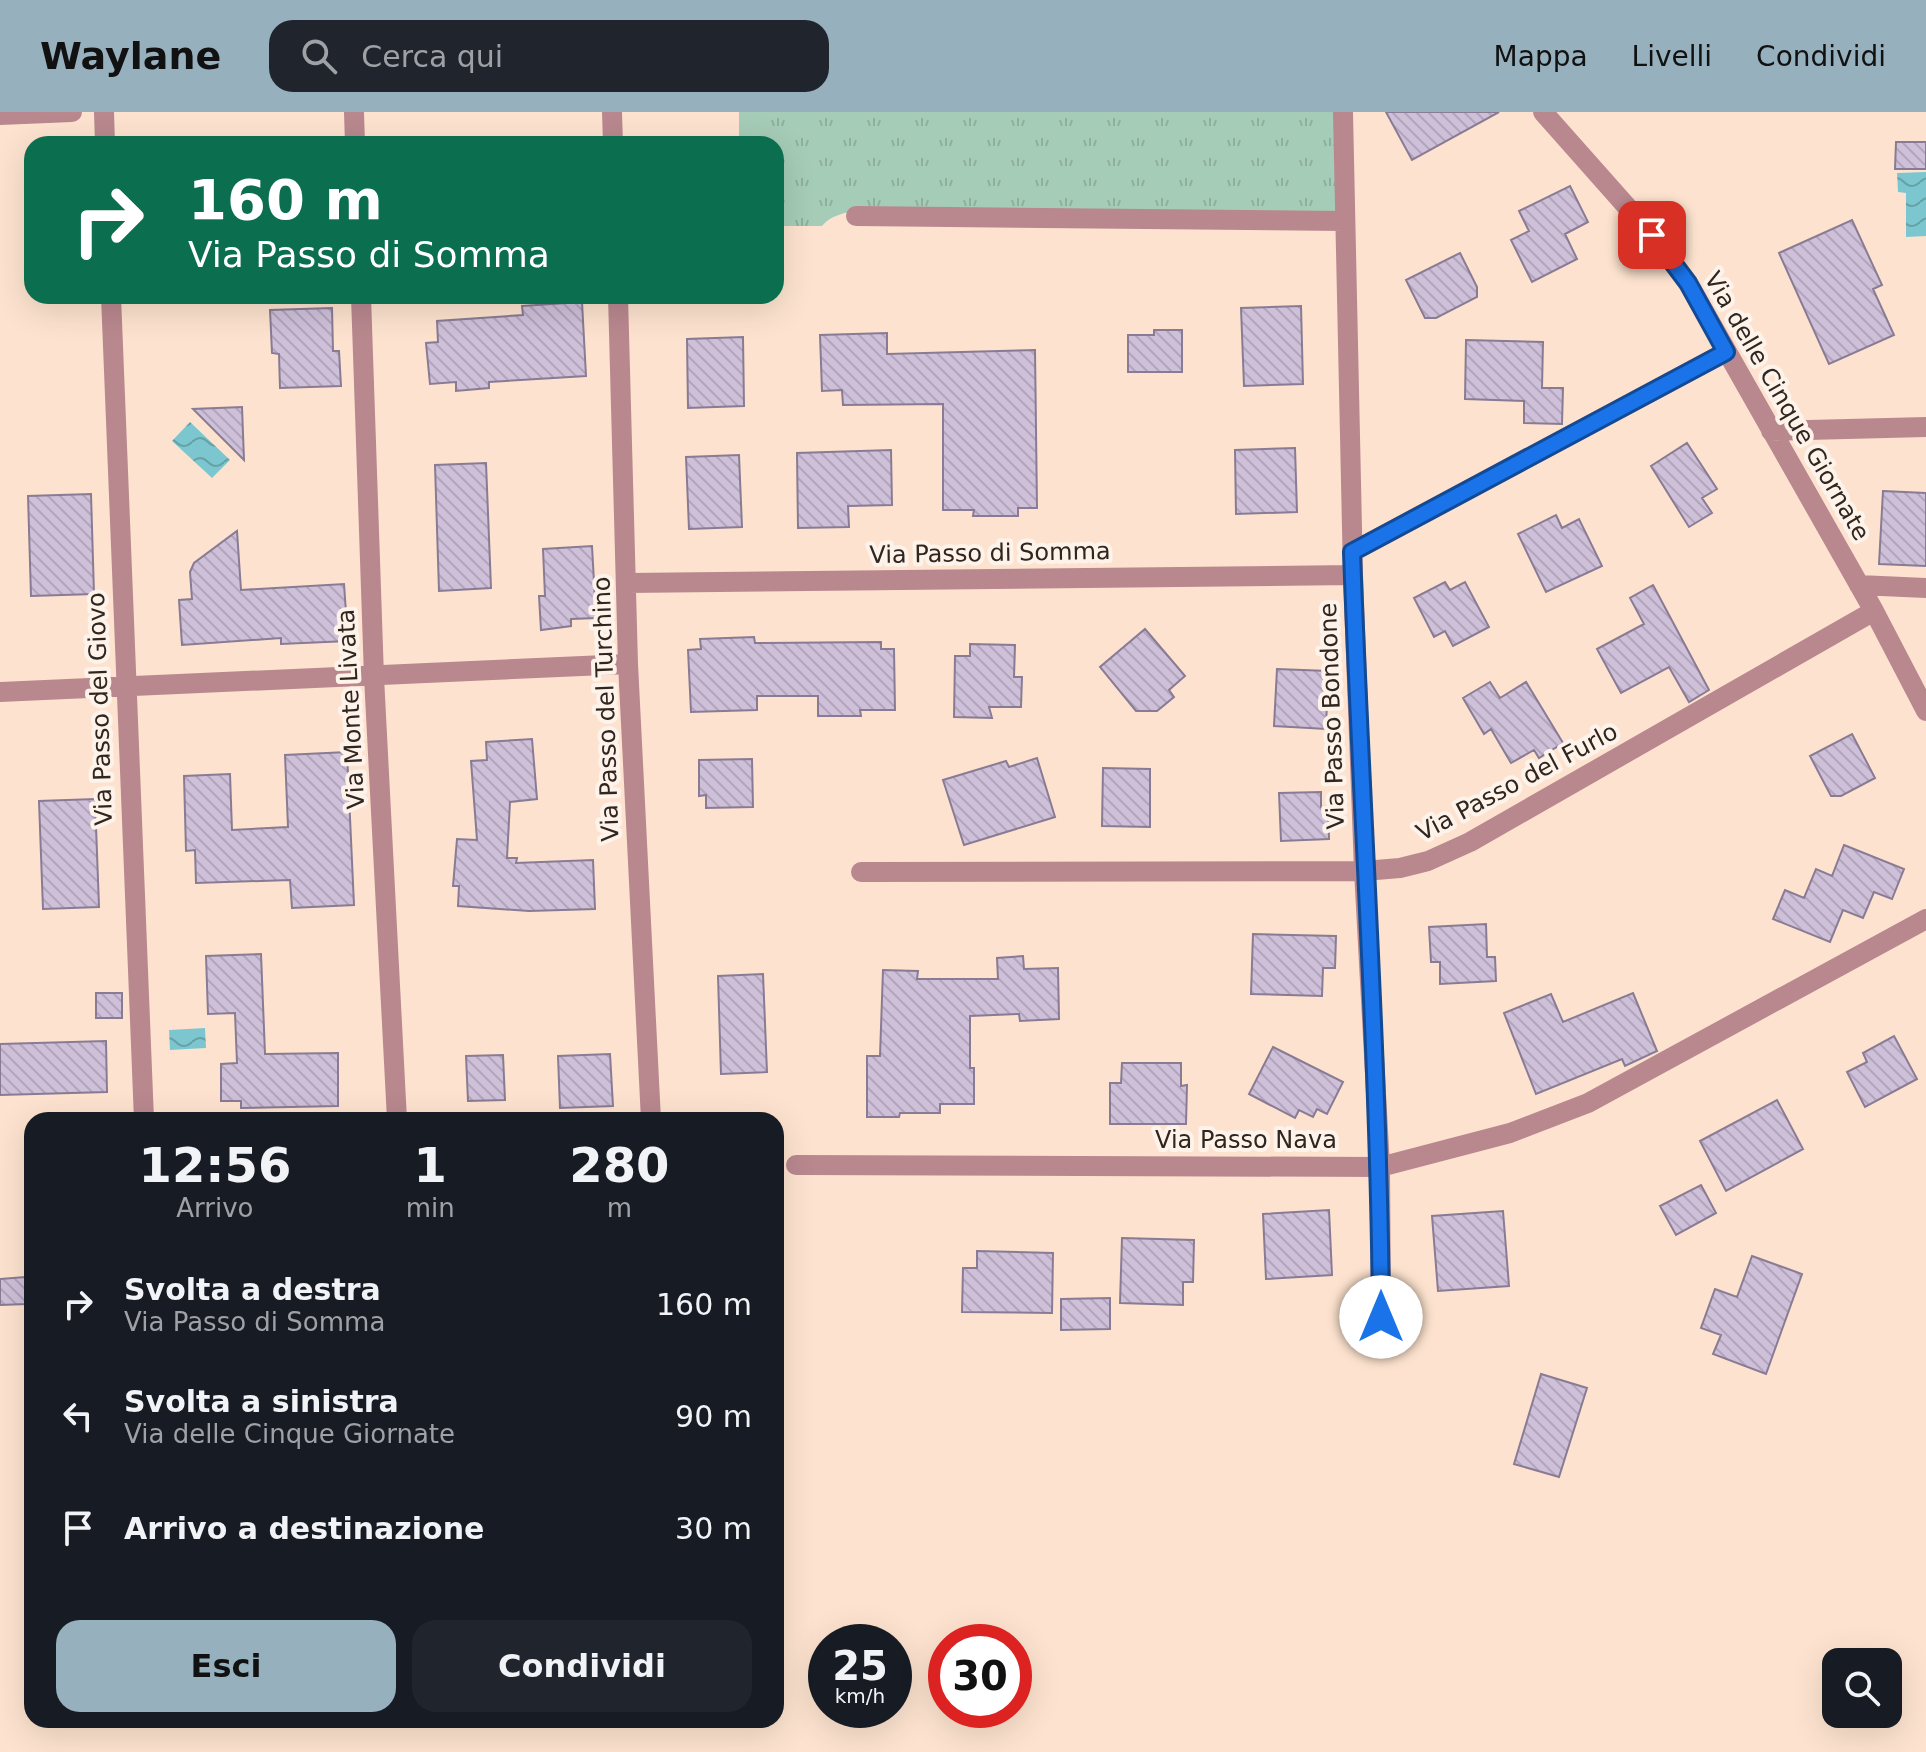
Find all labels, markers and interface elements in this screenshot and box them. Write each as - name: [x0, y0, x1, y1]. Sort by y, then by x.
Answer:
- search box: [269, 20, 829, 92]
- text: Waylane: [40, 34, 221, 78]
- icon: search: [297, 34, 341, 78]
- text: Cerca qui: [361, 39, 503, 74]
- text: Mappa: [1494, 40, 1588, 73]
- text: Livelli: [1632, 40, 1712, 73]
- text: Condividi: [1756, 40, 1886, 73]
- text: 160 m: [188, 167, 383, 232]
- icon: right: [56, 168, 160, 272]
- pin: [1618, 201, 1686, 269]
- icon: arrive: [1630, 213, 1674, 257]
- text: Via Passo di Somma: [188, 234, 550, 275]
- street label: Via delle Cinque Giornate: [1698, 267, 1876, 545]
- street label: Via Passo di Somma: [869, 537, 1111, 569]
- street label: Via Passo del Turchino: [587, 576, 625, 842]
- street label: Via Passo del Giovo: [82, 592, 118, 826]
- street label: Via Passo Bondone: [1314, 602, 1350, 830]
- street label: Via Monte Livata: [332, 608, 370, 810]
- street label: Via Passo del Furlo: [1412, 717, 1622, 847]
- street label: Via Passo Nava: [1155, 1126, 1337, 1154]
- text: 12:56: [138, 1137, 291, 1193]
- text: 1: [414, 1137, 447, 1193]
- text: 280: [569, 1137, 669, 1193]
- text: Arrivo: [176, 1193, 254, 1223]
- text: min: [406, 1193, 455, 1223]
- text: m: [607, 1193, 632, 1223]
- text: Svolta a destra: [124, 1272, 381, 1307]
- position arrow: [1339, 1275, 1423, 1359]
- icon: right: [56, 1282, 100, 1326]
- text: 160 m: [656, 1287, 752, 1322]
- text: Via Passo di Somma: [124, 1307, 385, 1337]
- text: Svolta a sinistra: [124, 1384, 399, 1419]
- icon: left: [56, 1394, 100, 1438]
- text: 90 m: [675, 1399, 752, 1434]
- text: Via delle Cinque Giornate: [124, 1419, 455, 1449]
- icon: arrive: [56, 1506, 100, 1550]
- text: Arrivo a destinazione: [124, 1511, 484, 1546]
- text: 30 m: [675, 1511, 752, 1546]
- button: Esci: [56, 1620, 396, 1712]
- button: Condividi: [412, 1620, 752, 1712]
- speed limit sign: 30: [928, 1624, 1032, 1728]
- text: 25: [832, 1643, 888, 1689]
- map controls: [1822, 1648, 1902, 1728]
- button: search: [1822, 1648, 1902, 1728]
- text: km/h: [835, 1684, 885, 1708]

